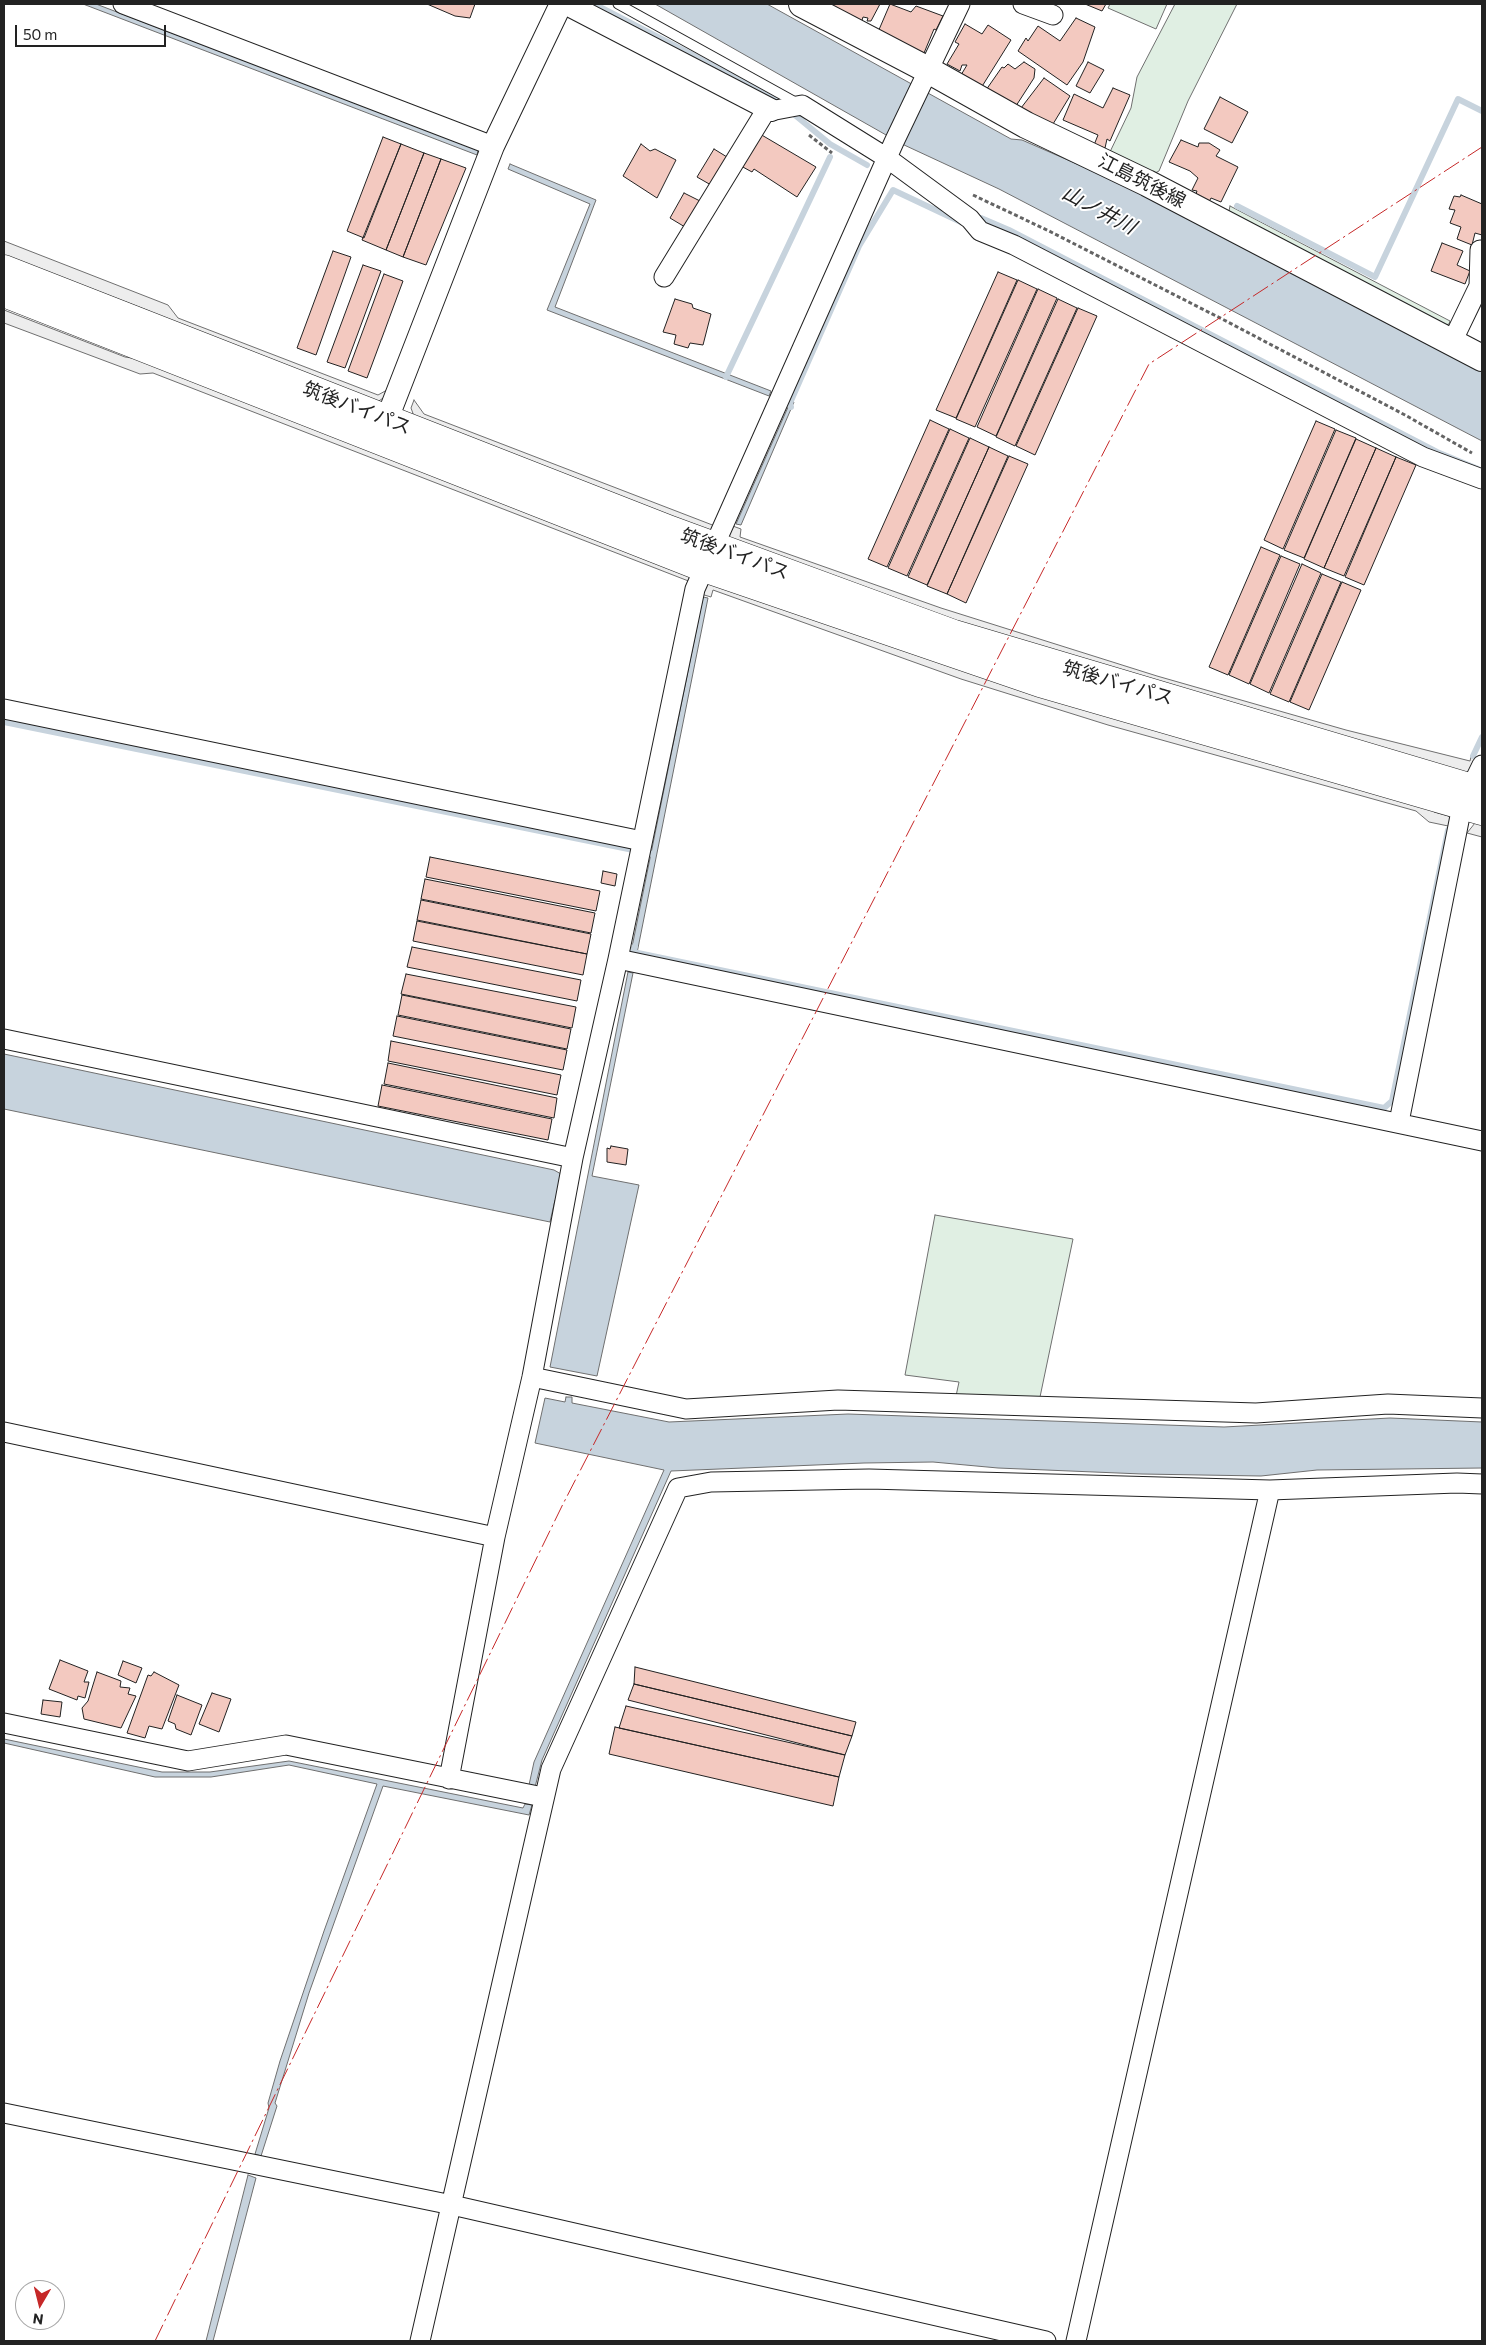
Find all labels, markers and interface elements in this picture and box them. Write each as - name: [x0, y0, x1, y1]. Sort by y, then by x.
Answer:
- scale bar: [18, 15, 169, 47]
- text: 50 m: [23, 25, 57, 43]
- street label: 江島筑後線: [1095, 149, 1189, 213]
- water label: 山ノ井川: [1058, 181, 1140, 239]
- street label: 筑後バイパス: [300, 377, 414, 439]
- street label: 筑後バイパス: [678, 524, 792, 584]
- street label: 筑後バイパス: [1060, 656, 1176, 710]
- north arrow: [15, 2280, 65, 2330]
- text: N: [32, 2310, 44, 2329]

